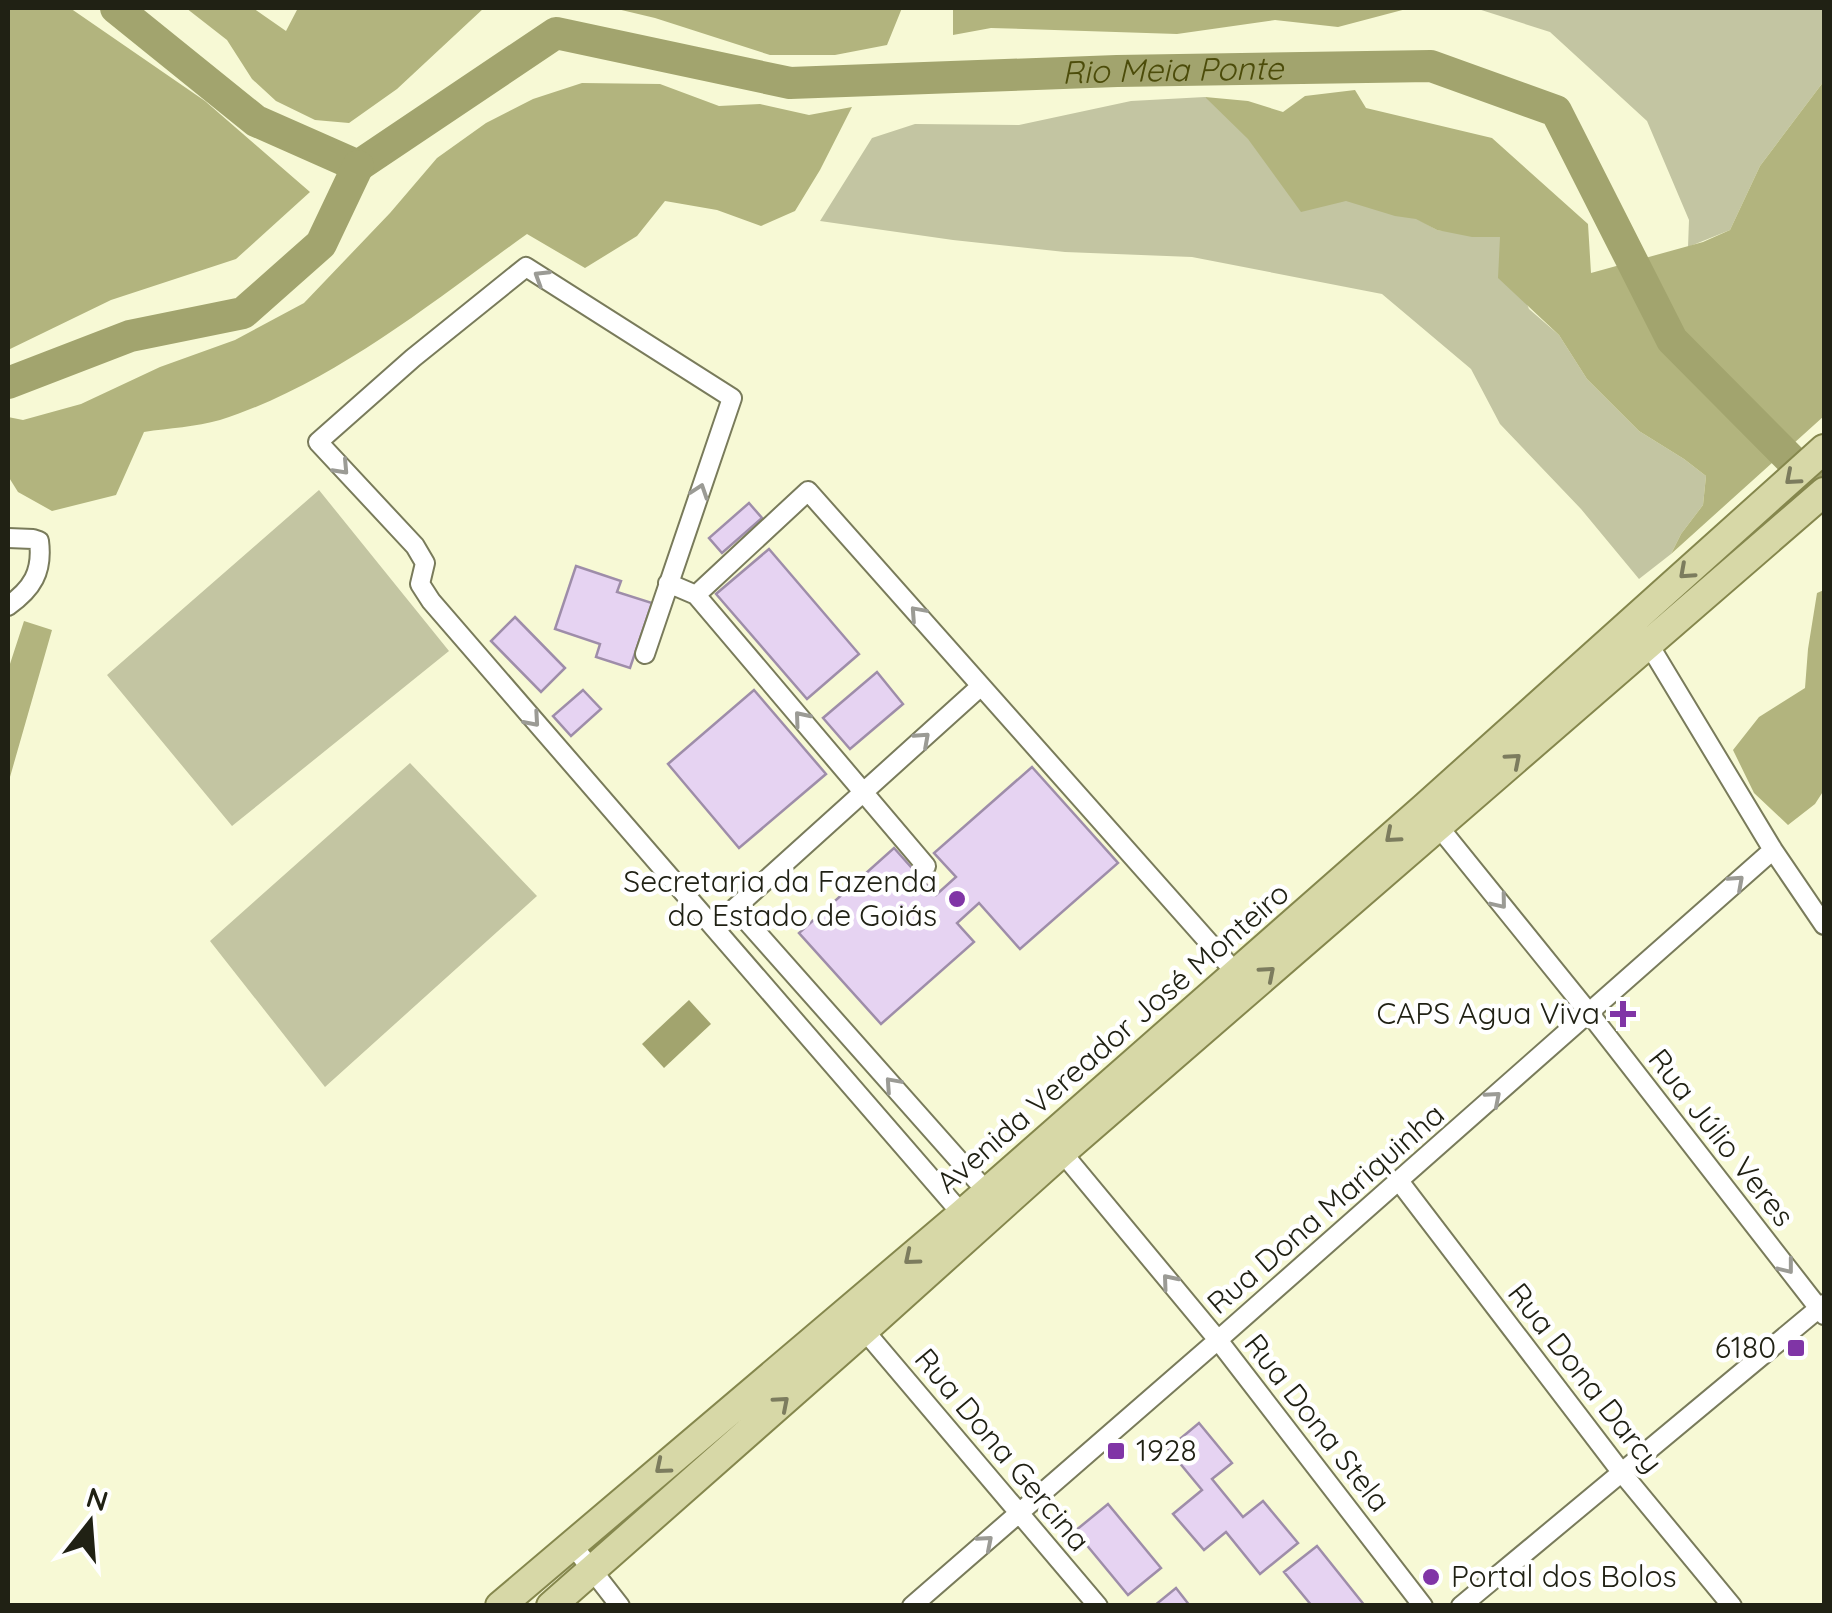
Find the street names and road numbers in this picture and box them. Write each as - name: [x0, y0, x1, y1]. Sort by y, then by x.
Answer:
- street label: Avenida Vereador José Monteiro: [928, 874, 1297, 1201]
- street label: Rua Júlio Veres: [1641, 1041, 1803, 1234]
- street label: Rua Dona Mariquinha: [1199, 1095, 1452, 1322]
- street label: Rua Dona Darcy: [1500, 1275, 1672, 1480]
- street label: Rua Dona Stela: [1236, 1326, 1399, 1519]
- street label: Rua Dona Gercina: [907, 1340, 1099, 1558]

